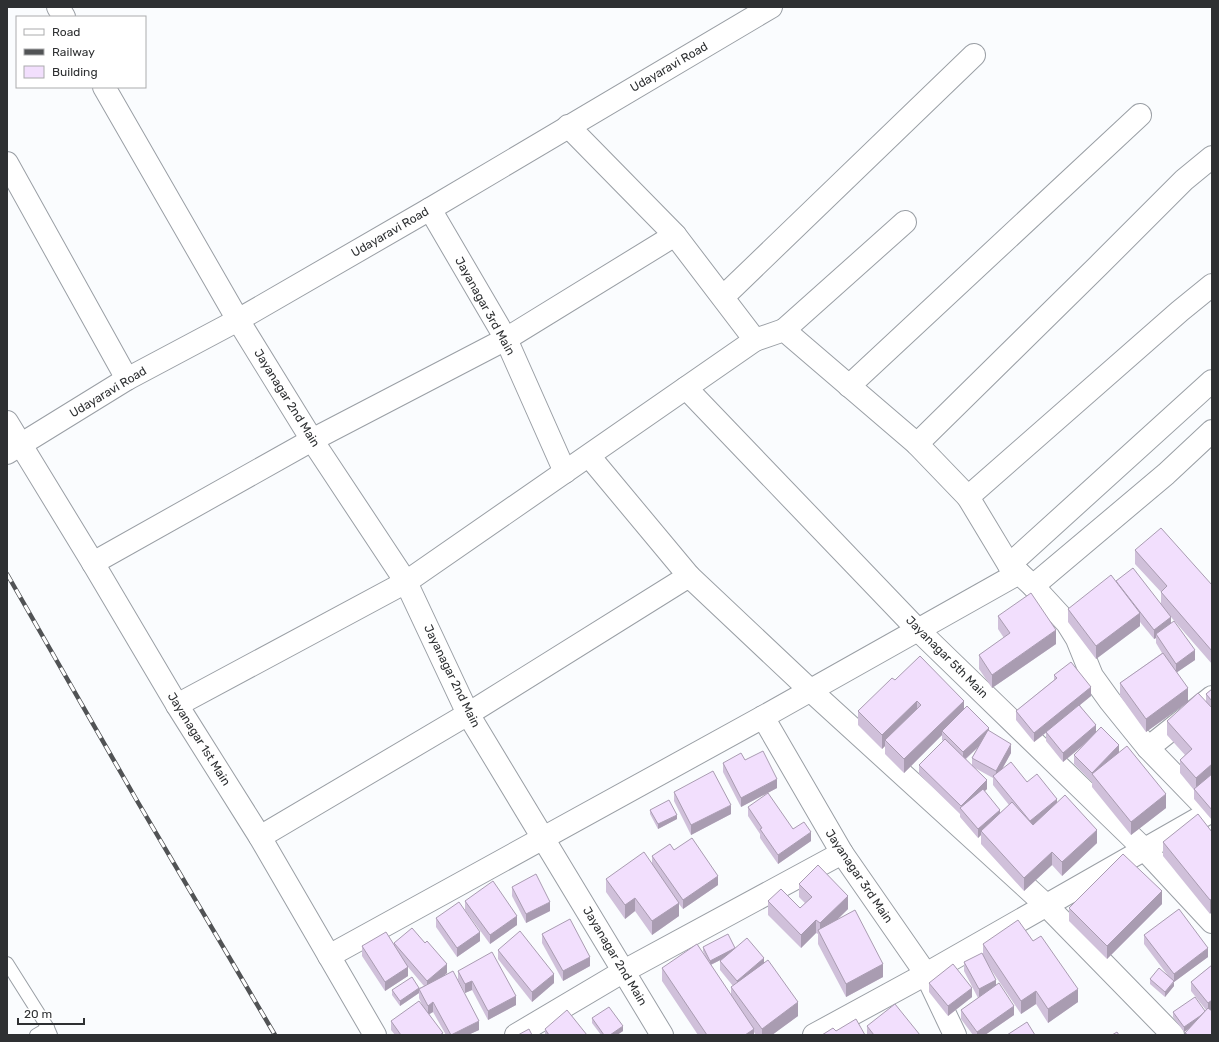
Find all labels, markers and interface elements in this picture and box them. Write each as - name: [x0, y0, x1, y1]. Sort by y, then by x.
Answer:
- legend: [16, 16, 146, 88]
- text: Road: [52, 25, 80, 39]
- street label: Udayaravi Road: [628, 39, 710, 95]
- text: Railway: [52, 45, 95, 59]
- text: Building: [52, 65, 98, 79]
- street label: Udayaravi Road: [349, 204, 431, 260]
- street label: Jayanagar 3rd Main: [452, 254, 518, 358]
- street label: Jayanagar 2nd Main: [251, 347, 323, 449]
- street label: Udayaravi Road: [67, 364, 149, 420]
- street label: Jayanagar 5th Main: [903, 613, 991, 701]
- street label: Jayanagar 2nd Main: [421, 622, 483, 730]
- street label: Jayanagar 1st Main: [165, 690, 233, 788]
- street label: Jayanagar 3rd Main: [822, 826, 896, 926]
- street label: Jayanagar 2nd Main: [580, 904, 650, 1008]
- scale bar: [18, 1000, 84, 1026]
- text: 20 m: [24, 1007, 52, 1021]

